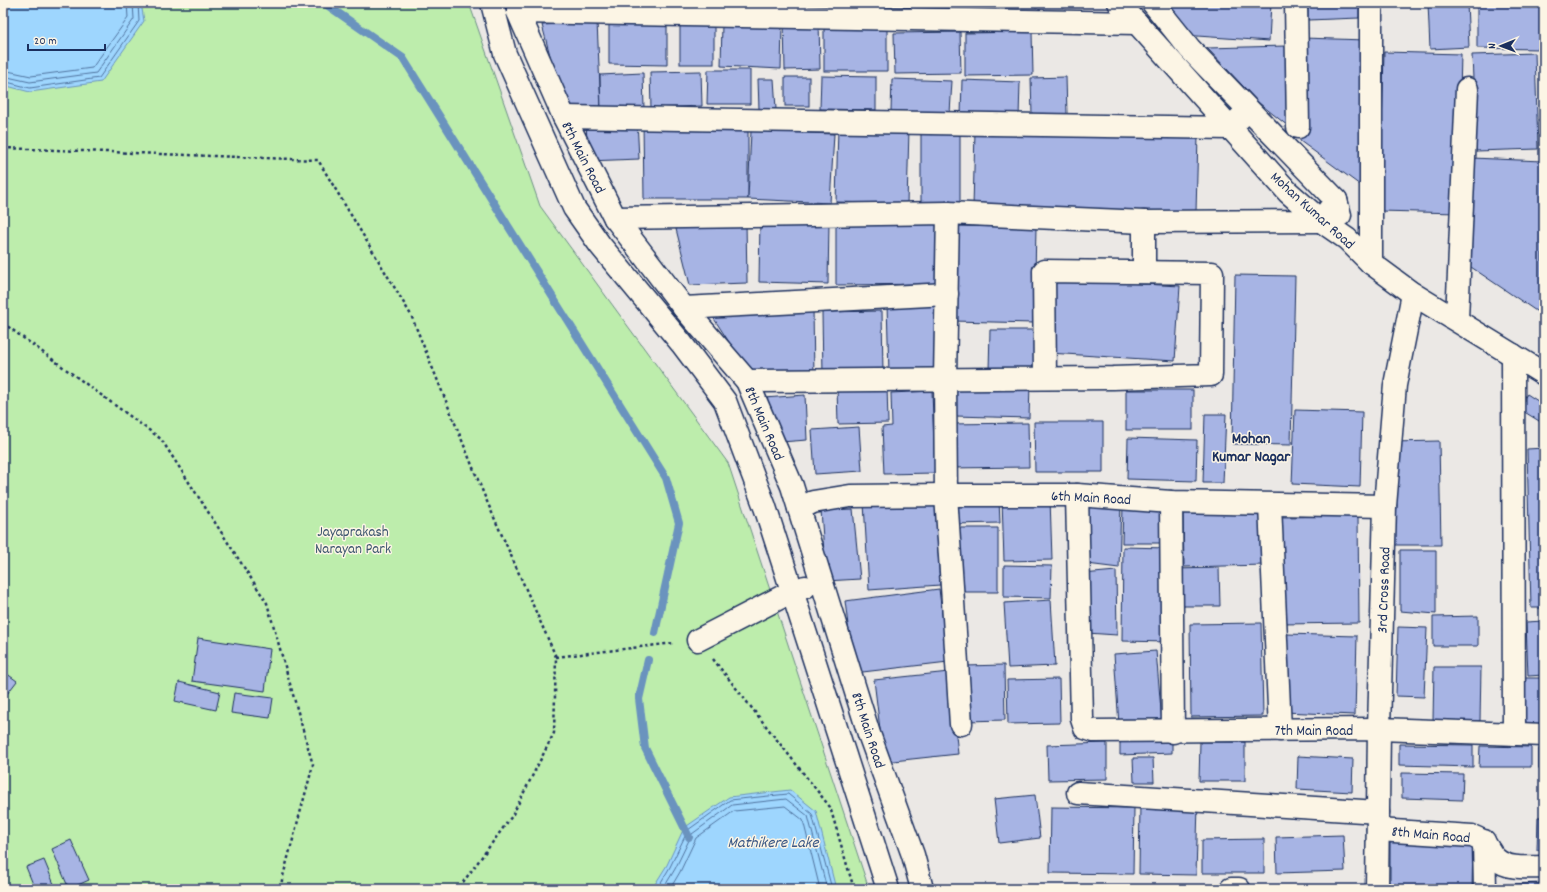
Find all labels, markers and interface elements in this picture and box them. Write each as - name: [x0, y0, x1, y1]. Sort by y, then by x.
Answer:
- scale bar: [28, 26, 105, 52]
- north arrow: [1481, 26, 1521, 66]
- text: 20 m: [34, 33, 57, 50]
- text: N: [1485, 43, 1501, 49]
- street label: 8th Main Road: [555, 118, 610, 198]
- street label: Mohan Kumar Road: [1264, 167, 1359, 256]
- street label: 8th Main Road: [738, 383, 789, 464]
- district label: Mohan Kumar Nagar: [1212, 428, 1291, 469]
- street label: 6th Main Road: [1050, 486, 1132, 512]
- park label: Jayaprakash Narayan Park: [315, 522, 391, 561]
- street label: 3rd Cross Road: [1372, 546, 1398, 634]
- street label: 8th Main Road: [844, 690, 890, 772]
- street label: 7th Main Road: [1275, 721, 1353, 743]
- street label: 8th Main Road: [1391, 822, 1471, 850]
- water label: Mathikere Lake: [728, 832, 819, 855]

